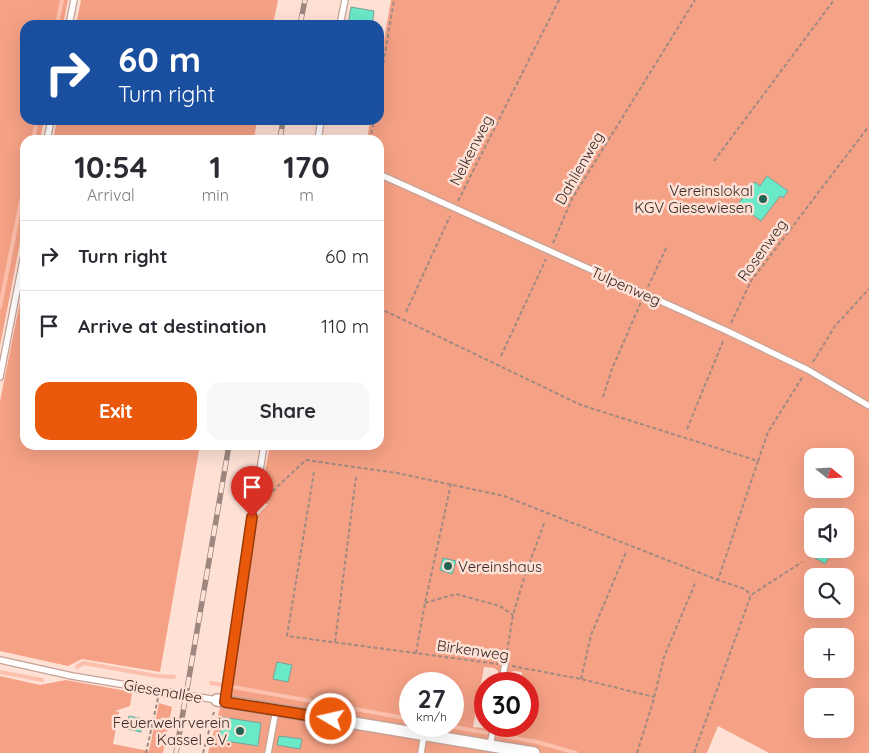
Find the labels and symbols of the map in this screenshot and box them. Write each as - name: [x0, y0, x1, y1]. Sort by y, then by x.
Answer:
- street label: Nelkenweg: [445, 112, 497, 188]
- street label: Dahlienweg: [550, 128, 608, 208]
- place label: Vereinslokal KGV Giesewiesen: [634, 181, 753, 217]
- marker: Vereinslokal KGV Giesewiesen: [757, 193, 769, 205]
- street label: Rosenweg: [733, 215, 791, 285]
- street label: Tulpenweg: [588, 262, 664, 310]
- north arrow: [804, 448, 854, 498]
- pin: [231, 466, 273, 517]
- place label: Vereinshaus: [458, 557, 542, 576]
- marker: Vereinshaus: [442, 560, 454, 572]
- street label: Birkenweg: [436, 636, 510, 664]
- speed limit sign: 30: [474, 672, 539, 737]
- street label: Giesenallee: [122, 675, 204, 707]
- position arrow: [304, 692, 356, 744]
- place label: Feuerwehrverein Kassel e.V.: [113, 713, 230, 749]
- marker: Feuerwehrverein Kassel e.V.: [234, 725, 246, 737]

